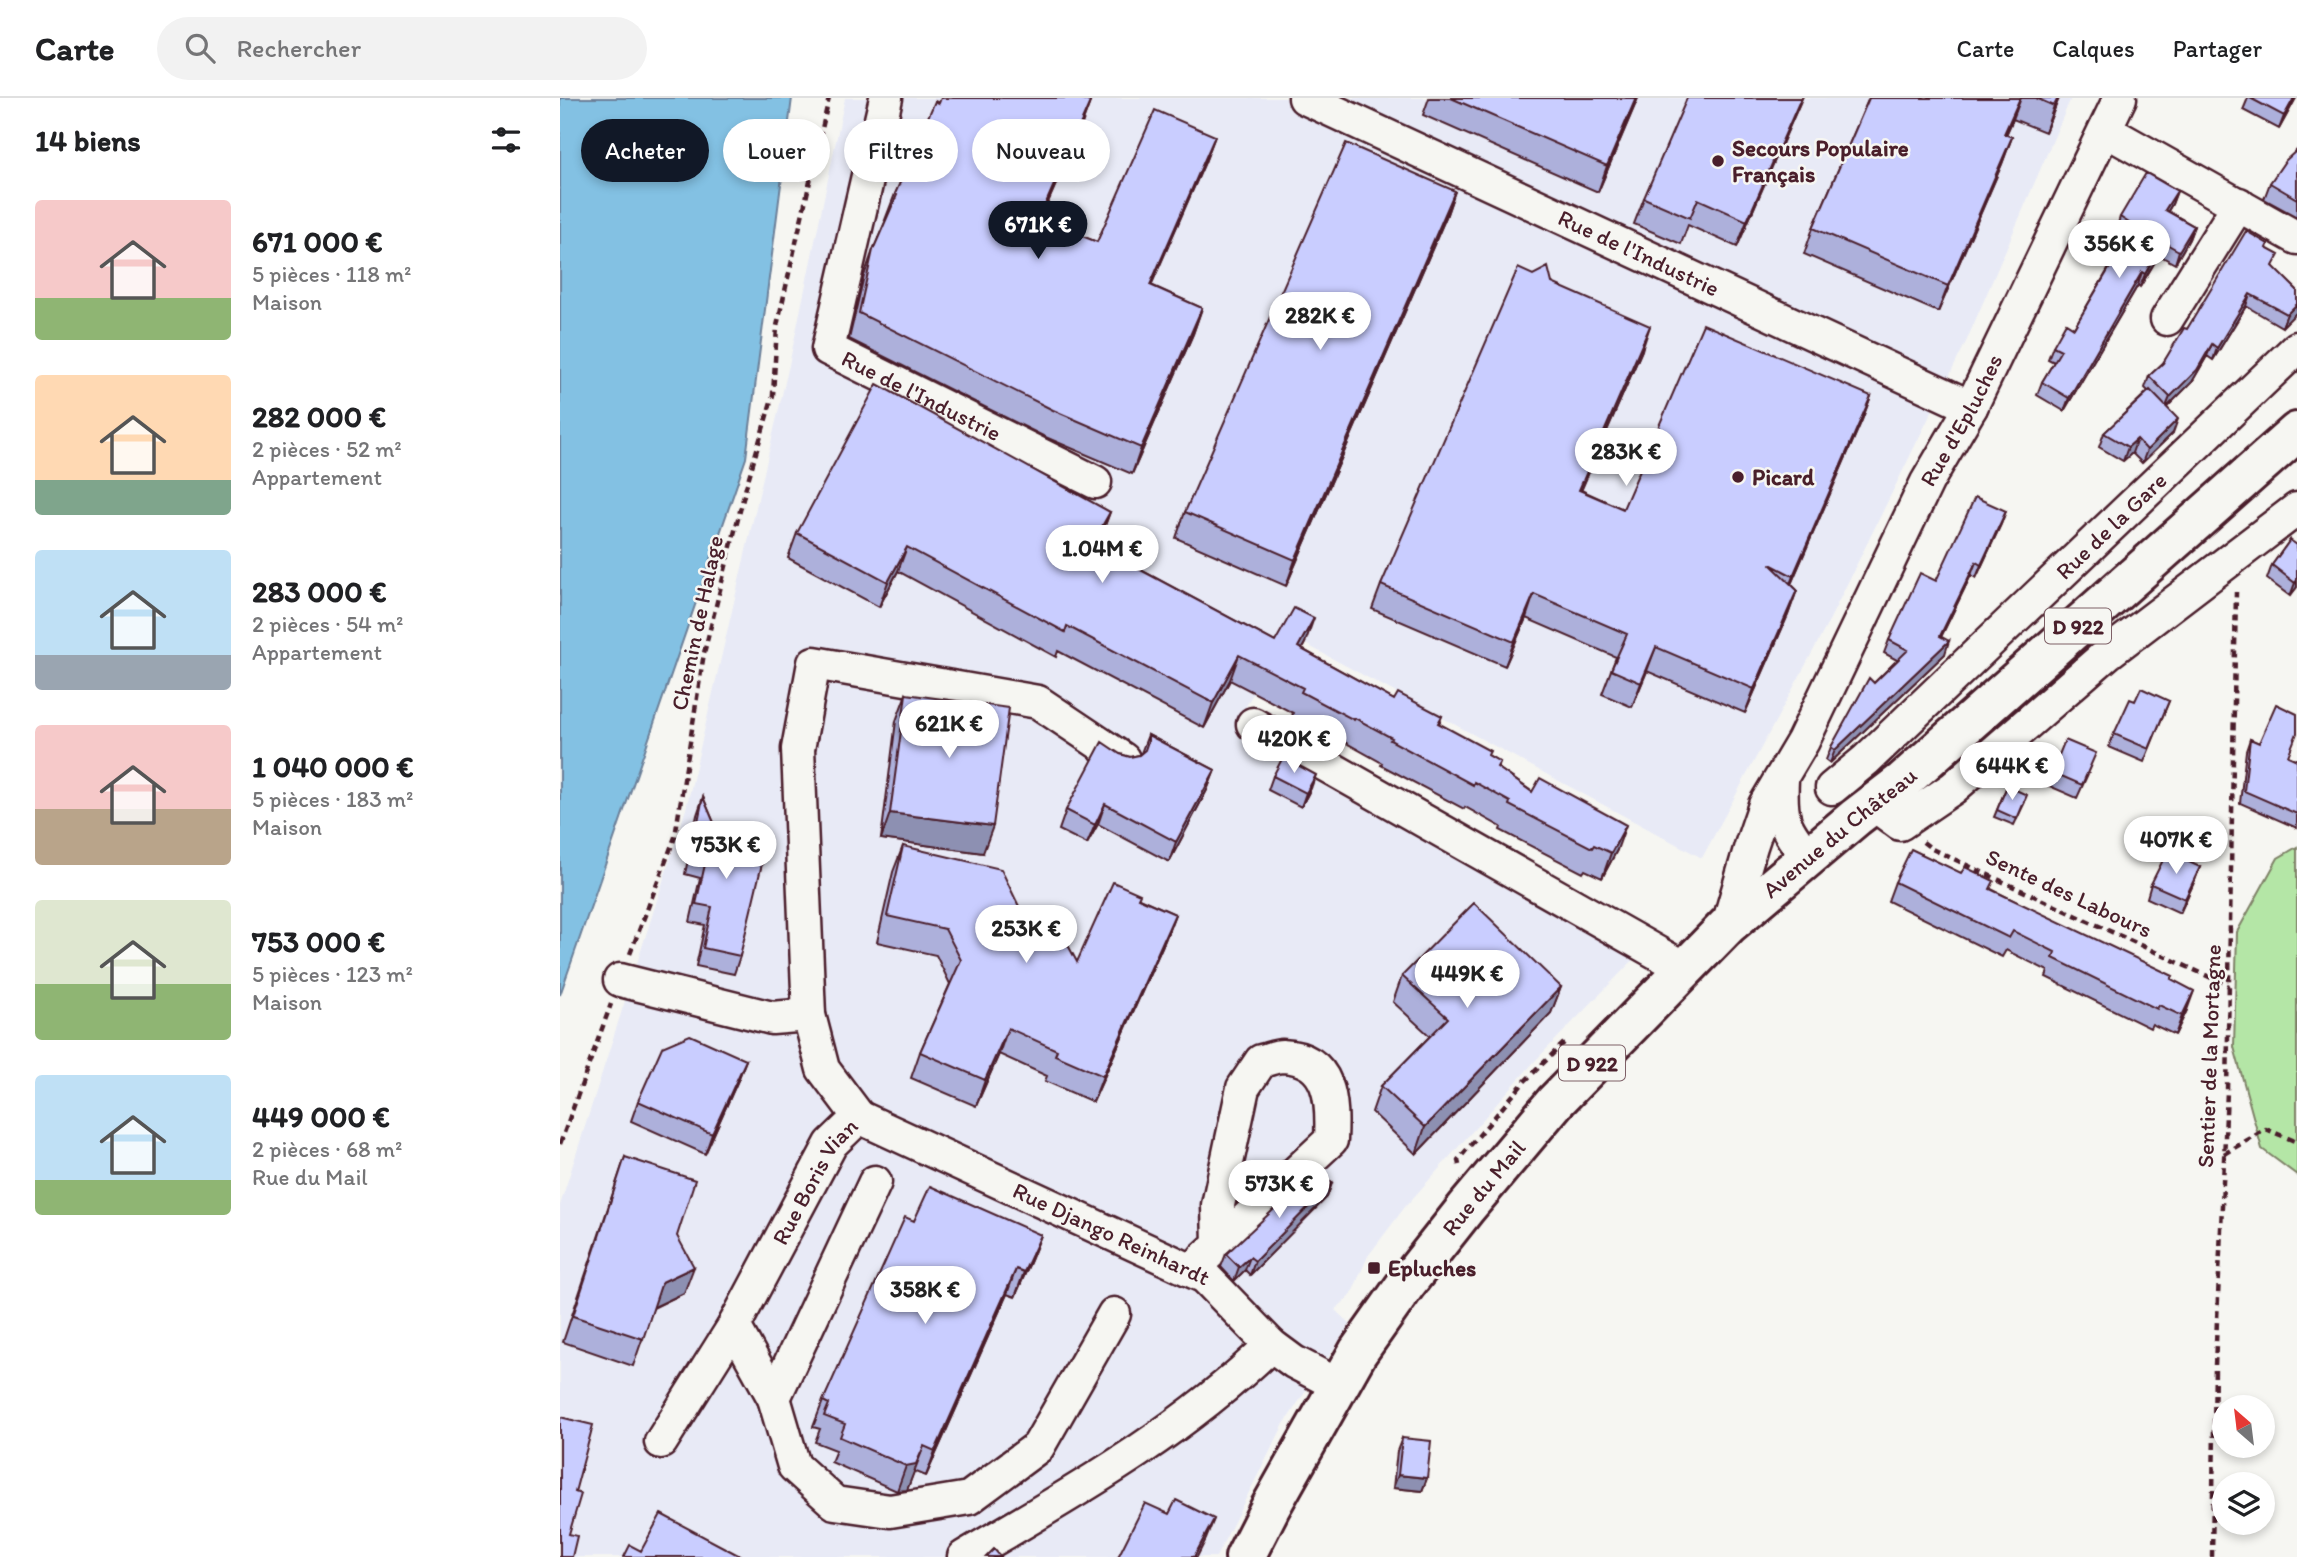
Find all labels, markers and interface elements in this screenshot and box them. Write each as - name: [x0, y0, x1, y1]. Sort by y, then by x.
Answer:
- search box: [157, 17, 647, 80]
- text: Carte: [35, 29, 115, 68]
- icon: search: [181, 29, 219, 67]
- text: Rechercher: [237, 32, 361, 64]
- text: Carte: [1957, 34, 2014, 63]
- text: Calques: [2052, 34, 2135, 63]
- text: Partager: [2173, 34, 2262, 63]
- chip: Acheter: [581, 119, 709, 182]
- chip: Louer: [723, 119, 830, 182]
- chip: Filtres: [844, 119, 958, 182]
- chip: Nouveau: [972, 119, 1110, 182]
- icon: filters: [487, 121, 525, 159]
- text: 14 biens: [35, 122, 141, 159]
- place label: Secours Populaire Français: [1732, 134, 1909, 188]
- marker: Secours Populaire Français: [1710, 153, 1726, 169]
- pin: 671K €: [981, 202, 1095, 261]
- street label: Rue de l'Industrie: [1554, 203, 1724, 302]
- text: 671K €: [1004, 210, 1072, 238]
- pin: 356K €: [2062, 220, 2176, 280]
- text: 671 000 €: [252, 223, 383, 260]
- icon: home: [91, 228, 175, 312]
- text: 356K €: [2084, 229, 2154, 257]
- text: 5 pièces · 118 m²: [252, 260, 412, 288]
- text: Maison: [252, 288, 322, 316]
- pin: 282K €: [1263, 292, 1377, 352]
- text: 282K €: [1285, 301, 1355, 329]
- street label: Rue de l'Industrie: [837, 344, 1006, 447]
- street label: Rue d'Epluches: [1914, 349, 2009, 491]
- text: 282 000 €: [252, 398, 386, 435]
- icon: home: [91, 403, 175, 487]
- pin: 283K €: [1569, 428, 1683, 488]
- text: 2 pièces · 52 m²: [252, 435, 402, 463]
- text: 283K €: [1591, 437, 1661, 465]
- text: Appartement: [252, 463, 382, 491]
- place label: Picard: [1752, 463, 1815, 491]
- street label: Rue de la Gare: [2050, 466, 2172, 585]
- marker: Picard: [1730, 469, 1746, 485]
- pin: 1.04M €: [1037, 526, 1167, 585]
- street label: Chemin de Halage: [665, 533, 729, 713]
- text: 1.04M €: [1062, 534, 1142, 562]
- text: 283 000 €: [252, 573, 387, 610]
- icon: home: [91, 578, 175, 662]
- road number: D 922: [2045, 608, 2111, 644]
- text: 2 pièces · 54 m²: [252, 610, 404, 638]
- text: Appartement: [252, 638, 382, 666]
- pin: 621K €: [892, 700, 1006, 760]
- text: 621K €: [915, 709, 983, 737]
- pin: 420K €: [1237, 716, 1351, 775]
- text: 420K €: [1257, 724, 1331, 752]
- pin: 644K €: [1955, 742, 2069, 802]
- text: 1 040 000 €: [252, 748, 414, 785]
- text: 644K €: [1976, 751, 2048, 779]
- icon: home: [91, 753, 175, 837]
- street label: Avenue du Château: [1757, 761, 1923, 904]
- text: 5 pièces · 183 m²: [252, 785, 413, 813]
- text: Maison: [252, 813, 322, 841]
- pin: 407K €: [2119, 816, 2233, 876]
- pin: 753K €: [669, 822, 783, 881]
- text: 407K €: [2140, 825, 2212, 853]
- text: 753K €: [691, 830, 761, 858]
- street label: Sente des Labours: [1982, 842, 2156, 944]
- pin: 253K €: [969, 906, 1083, 965]
- text: 253K €: [991, 914, 1061, 942]
- text: 753 000 €: [252, 923, 385, 960]
- icon: home: [91, 928, 175, 1012]
- street label: Sentier de la Mortagne: [2191, 944, 2227, 1168]
- pin: 449K €: [1410, 950, 1524, 1010]
- text: 449K €: [1431, 959, 1503, 987]
- text: 5 pièces · 123 m²: [252, 960, 413, 988]
- text: Maison: [252, 988, 322, 1016]
- road number: D 922: [1559, 1046, 1625, 1080]
- text: 449 000 €: [252, 1098, 390, 1135]
- icon: home: [91, 1103, 175, 1187]
- street label: Rue Boris Vian: [766, 1112, 864, 1250]
- street label: Rue du Mail: [1436, 1134, 1532, 1241]
- text: 2 pièces · 68 m²: [252, 1135, 402, 1163]
- pin: 573K €: [1222, 1160, 1336, 1220]
- text: Rue du Mail: [252, 1163, 368, 1191]
- text: 573K €: [1244, 1169, 1314, 1197]
- street label: Rue Django Reinhardt: [1008, 1176, 1215, 1291]
- place label: Epluches: [1388, 1254, 1476, 1282]
- marker: Epluches: [1366, 1260, 1382, 1276]
- pin: 358K €: [868, 1266, 982, 1326]
- text: 358K €: [890, 1275, 960, 1303]
- north arrow: [2212, 1395, 2275, 1458]
- map controls: [2212, 1395, 2275, 1535]
- button: layers: [2212, 1472, 2275, 1535]

